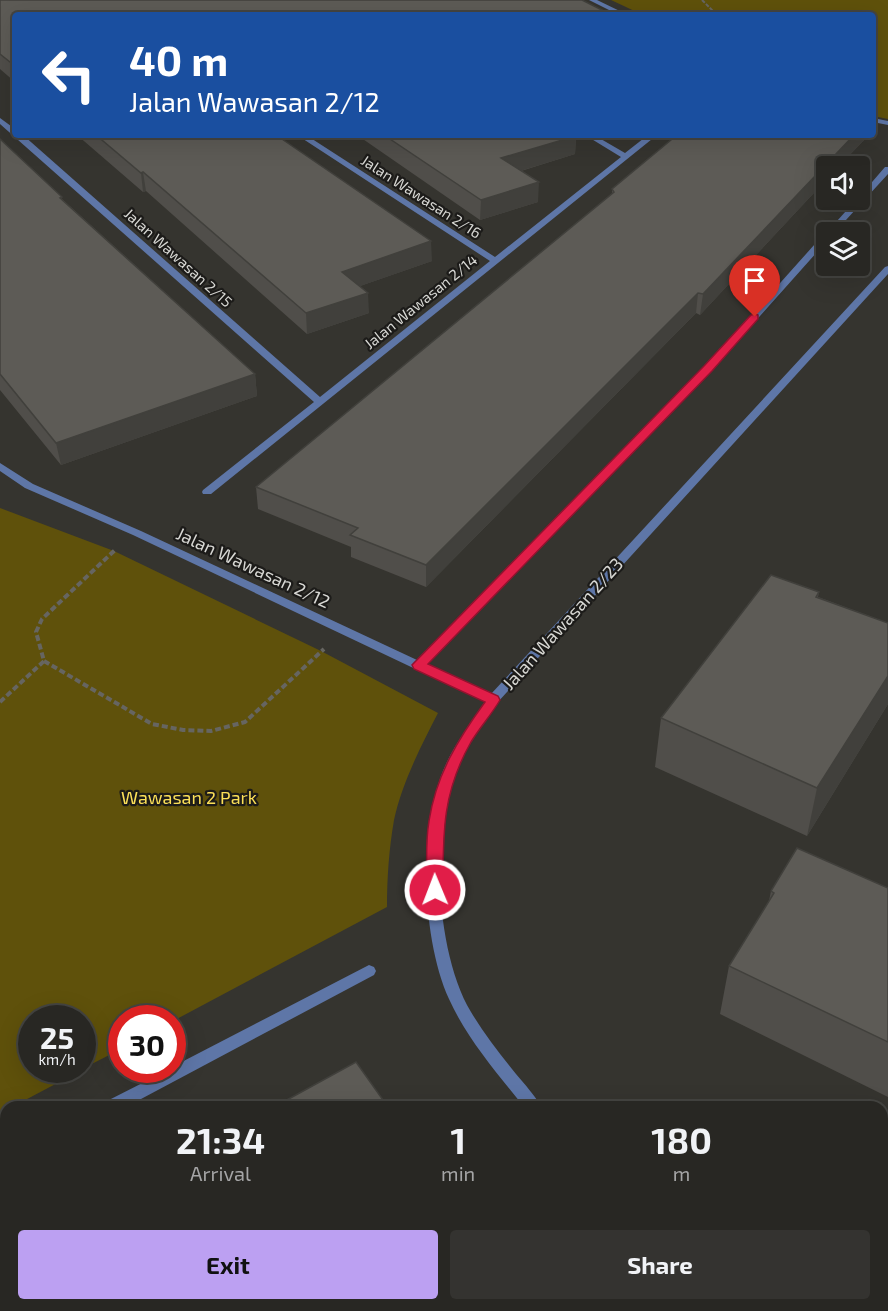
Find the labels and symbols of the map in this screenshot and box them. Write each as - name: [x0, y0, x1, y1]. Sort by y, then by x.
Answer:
- street label: Jalan Wawasan 2/16: [358, 151, 485, 242]
- street label: Jalan Wawasan 2/15: [121, 204, 236, 310]
- street label: Jalan Wawasan 2/14: [360, 250, 480, 352]
- pin: [729, 255, 780, 317]
- street label: Jalan Wawasan 2/12: [173, 522, 334, 612]
- street label: Jalan Wawasan 2/23: [497, 553, 627, 694]
- park label: Wawasan 2 Park: [121, 786, 257, 808]
- position arrow: [403, 858, 467, 922]
- speed limit sign: 30: [108, 1005, 186, 1083]

